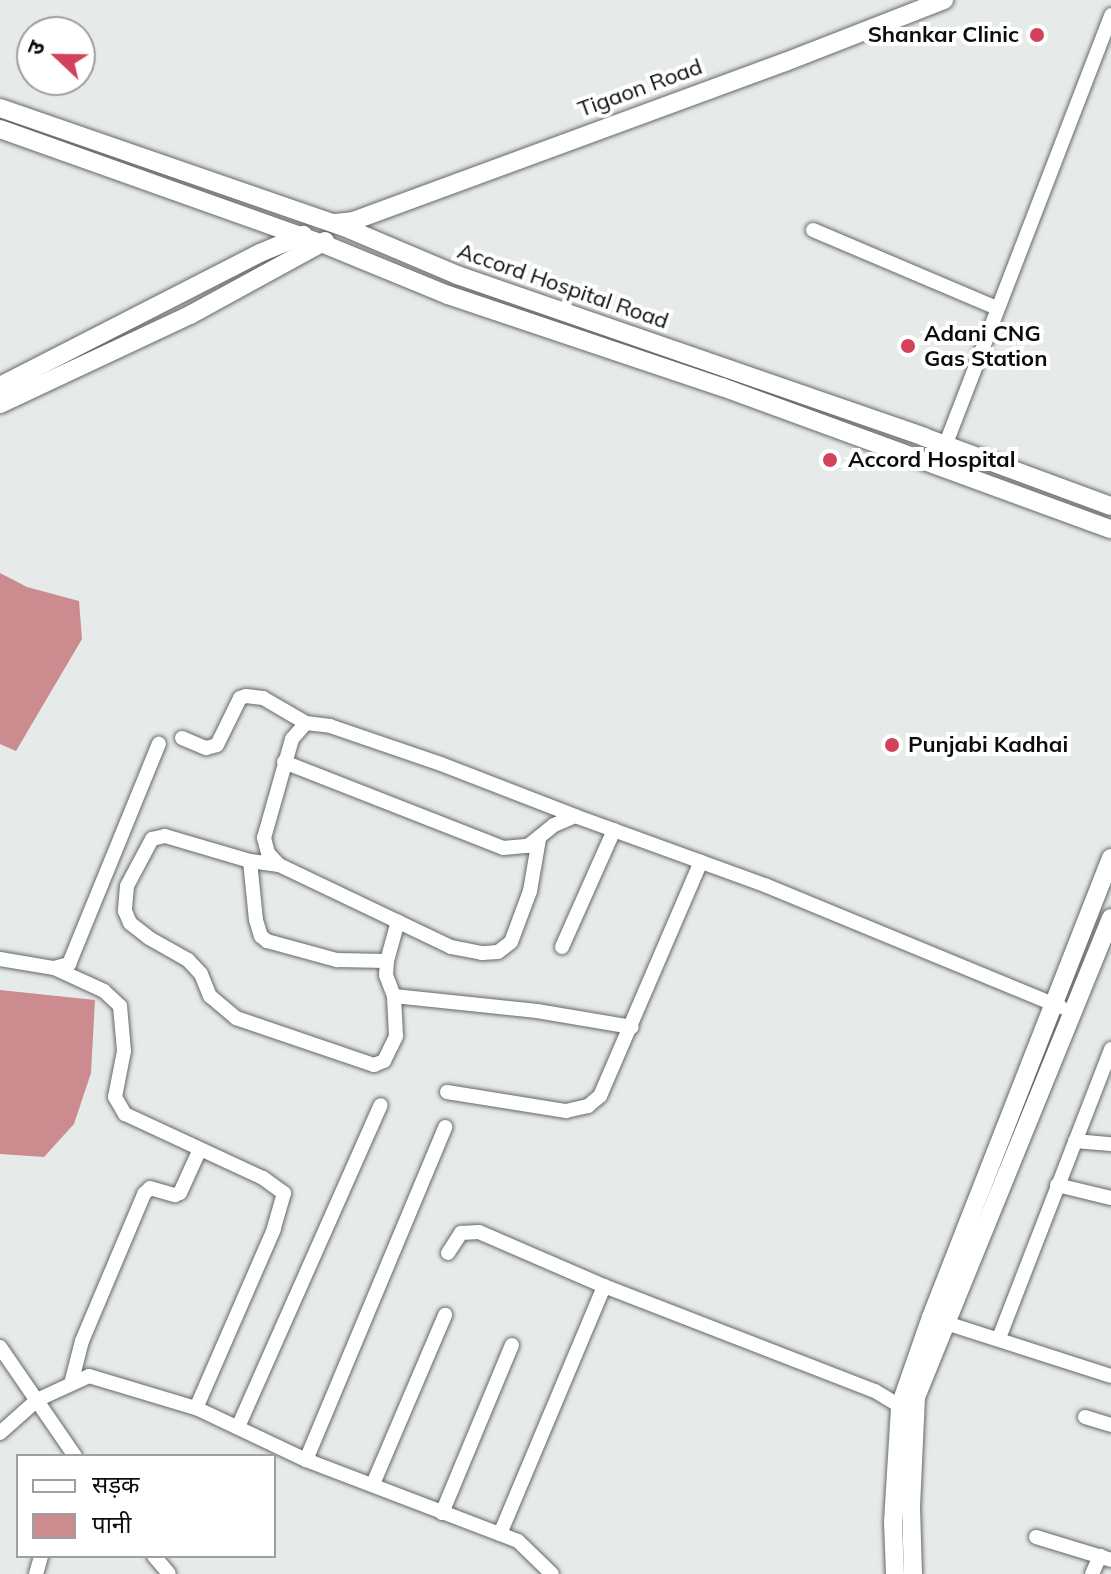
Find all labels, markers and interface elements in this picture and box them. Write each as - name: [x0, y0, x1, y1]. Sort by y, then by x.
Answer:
- north arrow: [16, 16, 96, 96]
- place label: Shankar Clinic: [868, 22, 1019, 48]
- marker: Shankar Clinic: [1026, 24, 1048, 46]
- text: उ: [20, 37, 51, 59]
- street label: Tigaon Road: [574, 53, 706, 123]
- street label: Accord Hospital Road: [454, 237, 672, 335]
- place label: Adani CNG Gas Station: [924, 320, 1047, 372]
- marker: Adani CNG Gas Station: [899, 337, 917, 355]
- place label: Accord Hospital: [848, 447, 1015, 473]
- marker: Accord Hospital: [819, 449, 841, 471]
- place label: Punjabi Kadhai: [908, 732, 1068, 758]
- marker: Punjabi Kadhai: [883, 736, 901, 754]
- legend: [16, 1454, 276, 1558]
- text: सड़क: [92, 1469, 140, 1499]
- text: पानी: [92, 1509, 131, 1539]

